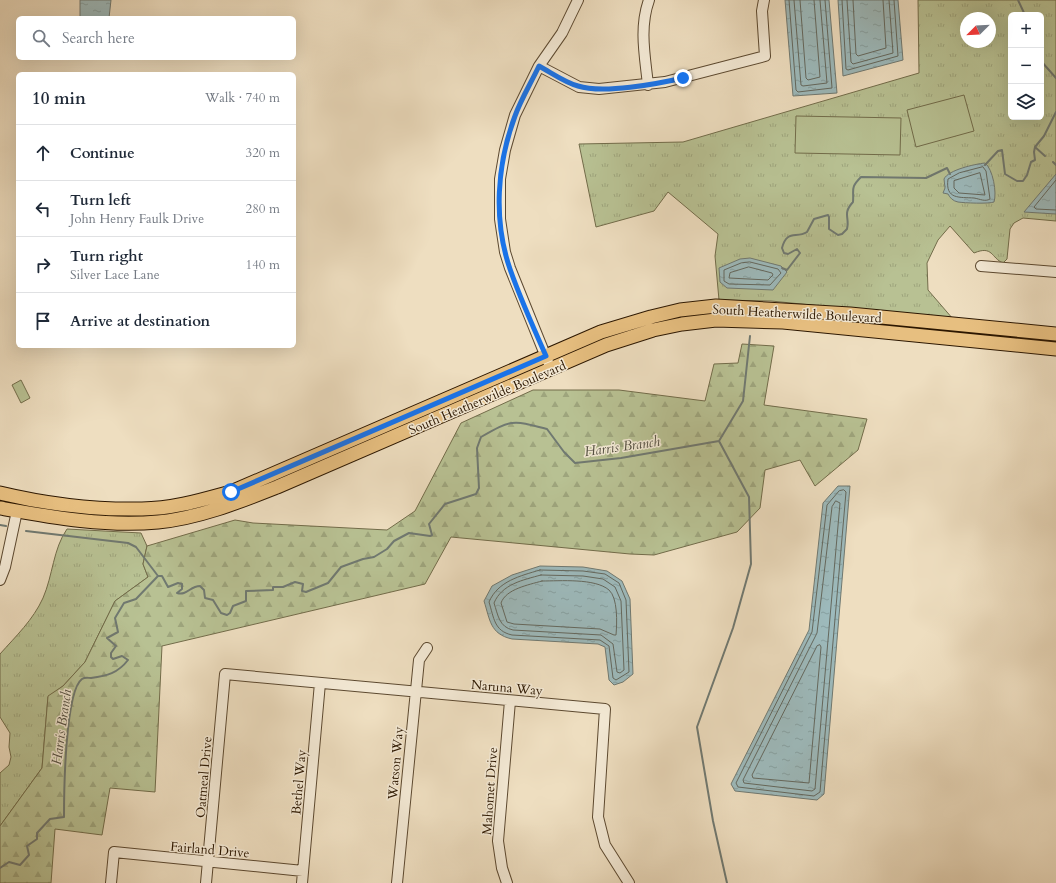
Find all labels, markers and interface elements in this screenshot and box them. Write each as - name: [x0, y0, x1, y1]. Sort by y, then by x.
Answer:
- north arrow: [960, 12, 996, 48]
- map controls: [1008, 12, 1044, 120]
- button: +: [1008, 12, 1044, 48]
- search box: [16, 16, 296, 60]
- icon: search: [30, 27, 52, 49]
- text: Search here: [62, 28, 135, 48]
- button: −: [1008, 48, 1044, 84]
- route end: [674, 69, 692, 87]
- button: layers: [1008, 84, 1044, 120]
- text: 10 min: [32, 87, 86, 110]
- text: Walk · 740 m: [205, 89, 280, 107]
- icon: ahead: [32, 142, 54, 164]
- text: Continue: [70, 143, 135, 163]
- text: 320 m: [246, 144, 280, 162]
- text: Turn left: [70, 190, 131, 210]
- icon: left: [32, 198, 54, 220]
- text: 280 m: [246, 200, 280, 218]
- text: John Henry Faulk Drive: [70, 210, 204, 228]
- text: Turn right: [70, 246, 143, 266]
- icon: right: [32, 254, 54, 276]
- text: 140 m: [246, 256, 280, 274]
- text: Silver Lace Lane: [70, 266, 160, 284]
- street label: South Heatherwilde Boulevard: [712, 301, 882, 327]
- icon: arrive: [32, 310, 54, 332]
- text: Arrive at destination: [70, 311, 210, 331]
- street label: South Heatherwilde Boulevard: [406, 357, 569, 439]
- water label: Harris Branch: [583, 432, 661, 461]
- route start: [222, 483, 240, 501]
- street label: Naruna Way: [470, 676, 544, 700]
- water label: Harris Branch: [47, 688, 76, 766]
- street label: Watson Way: [384, 726, 408, 801]
- street label: Oatmeal Drive: [191, 736, 217, 819]
- street label: Mahomet Drive: [478, 746, 502, 836]
- street label: Bethel Way: [287, 749, 311, 816]
- street label: Fairland Drive: [169, 838, 250, 862]

